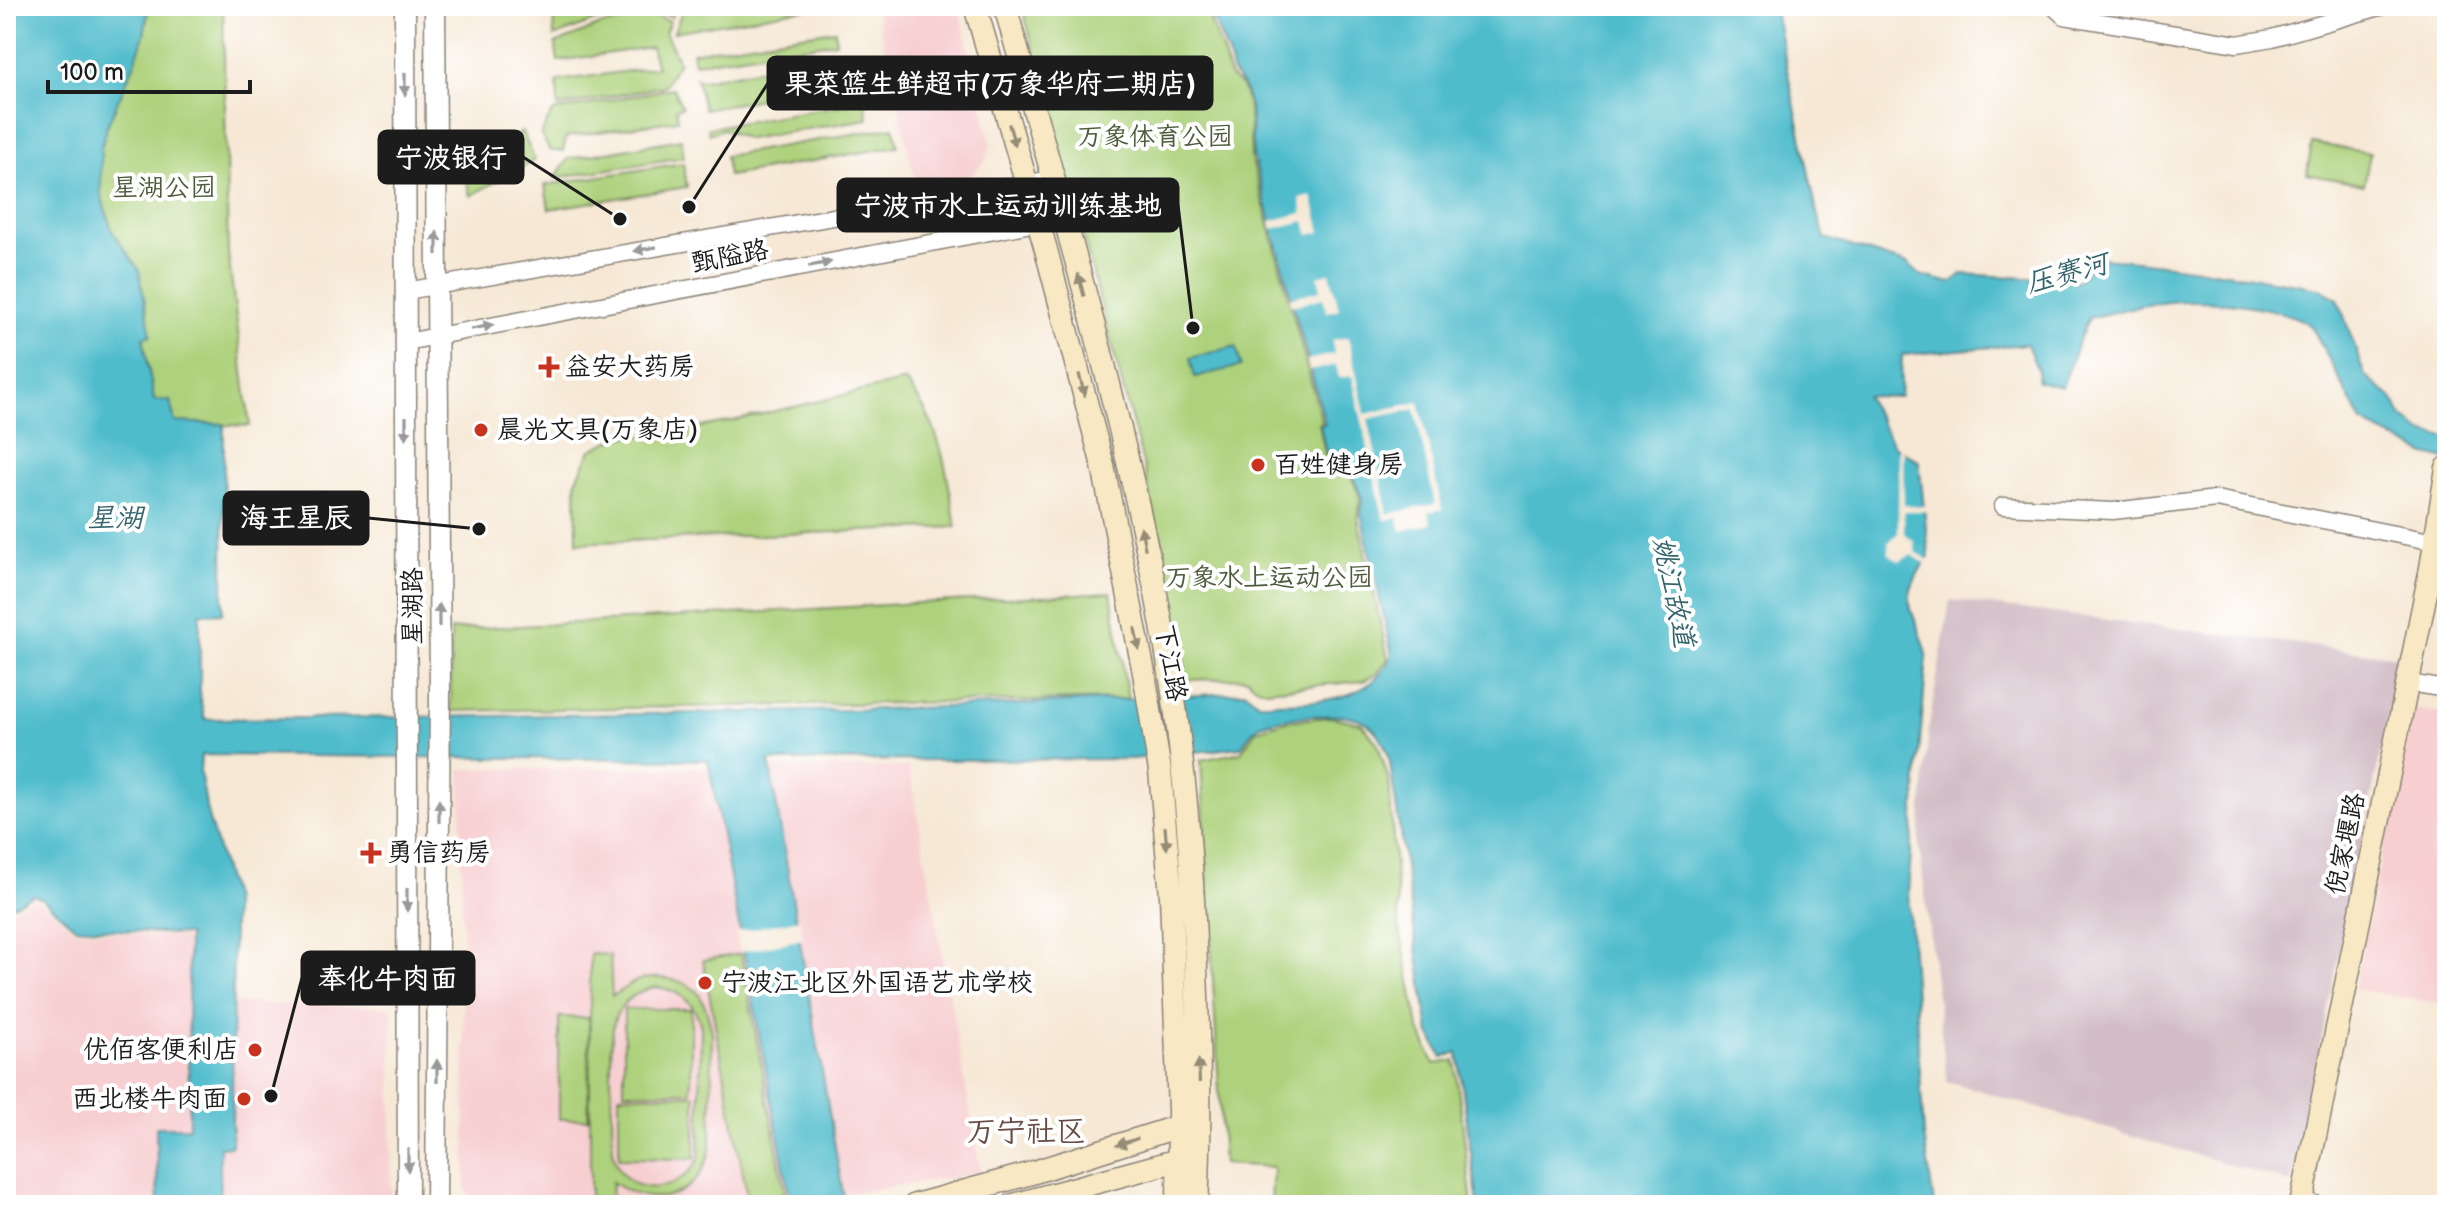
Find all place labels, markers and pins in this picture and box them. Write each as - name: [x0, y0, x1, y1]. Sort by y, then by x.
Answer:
- callout: 果菜篮生鲜超市(万象华府二期店): [768, 57, 1212, 109]
- callout: 宁波银行: [379, 131, 523, 183]
- callout: 宁波市水上运动训练基地: [838, 179, 1178, 231]
- place label: 益安大药房: [565, 352, 695, 383]
- marker: 益安大药房: [540, 358, 558, 376]
- place label: 晨光文具(万象店): [497, 415, 698, 446]
- marker: 晨光文具(万象店): [472, 421, 490, 439]
- place label: 百姓健身房: [1274, 450, 1404, 481]
- marker: 百姓健身房: [1249, 456, 1267, 474]
- callout: 海王星辰: [224, 492, 368, 544]
- place label: 勇信药房: [387, 838, 491, 869]
- marker: 勇信药房: [362, 844, 380, 862]
- callout: 奉化牛肉面: [302, 952, 474, 1004]
- place label: 宁波江北区外国语艺术学校: [721, 968, 1033, 999]
- marker: 宁波江北区外国语艺术学校: [696, 974, 714, 992]
- place label: 优佰客便利店: [83, 1035, 239, 1066]
- marker: 优佰客便利店: [246, 1041, 264, 1059]
- place label: 西北楼牛肉面: [72, 1084, 228, 1115]
- marker: 西北楼牛肉面: [235, 1090, 253, 1108]

